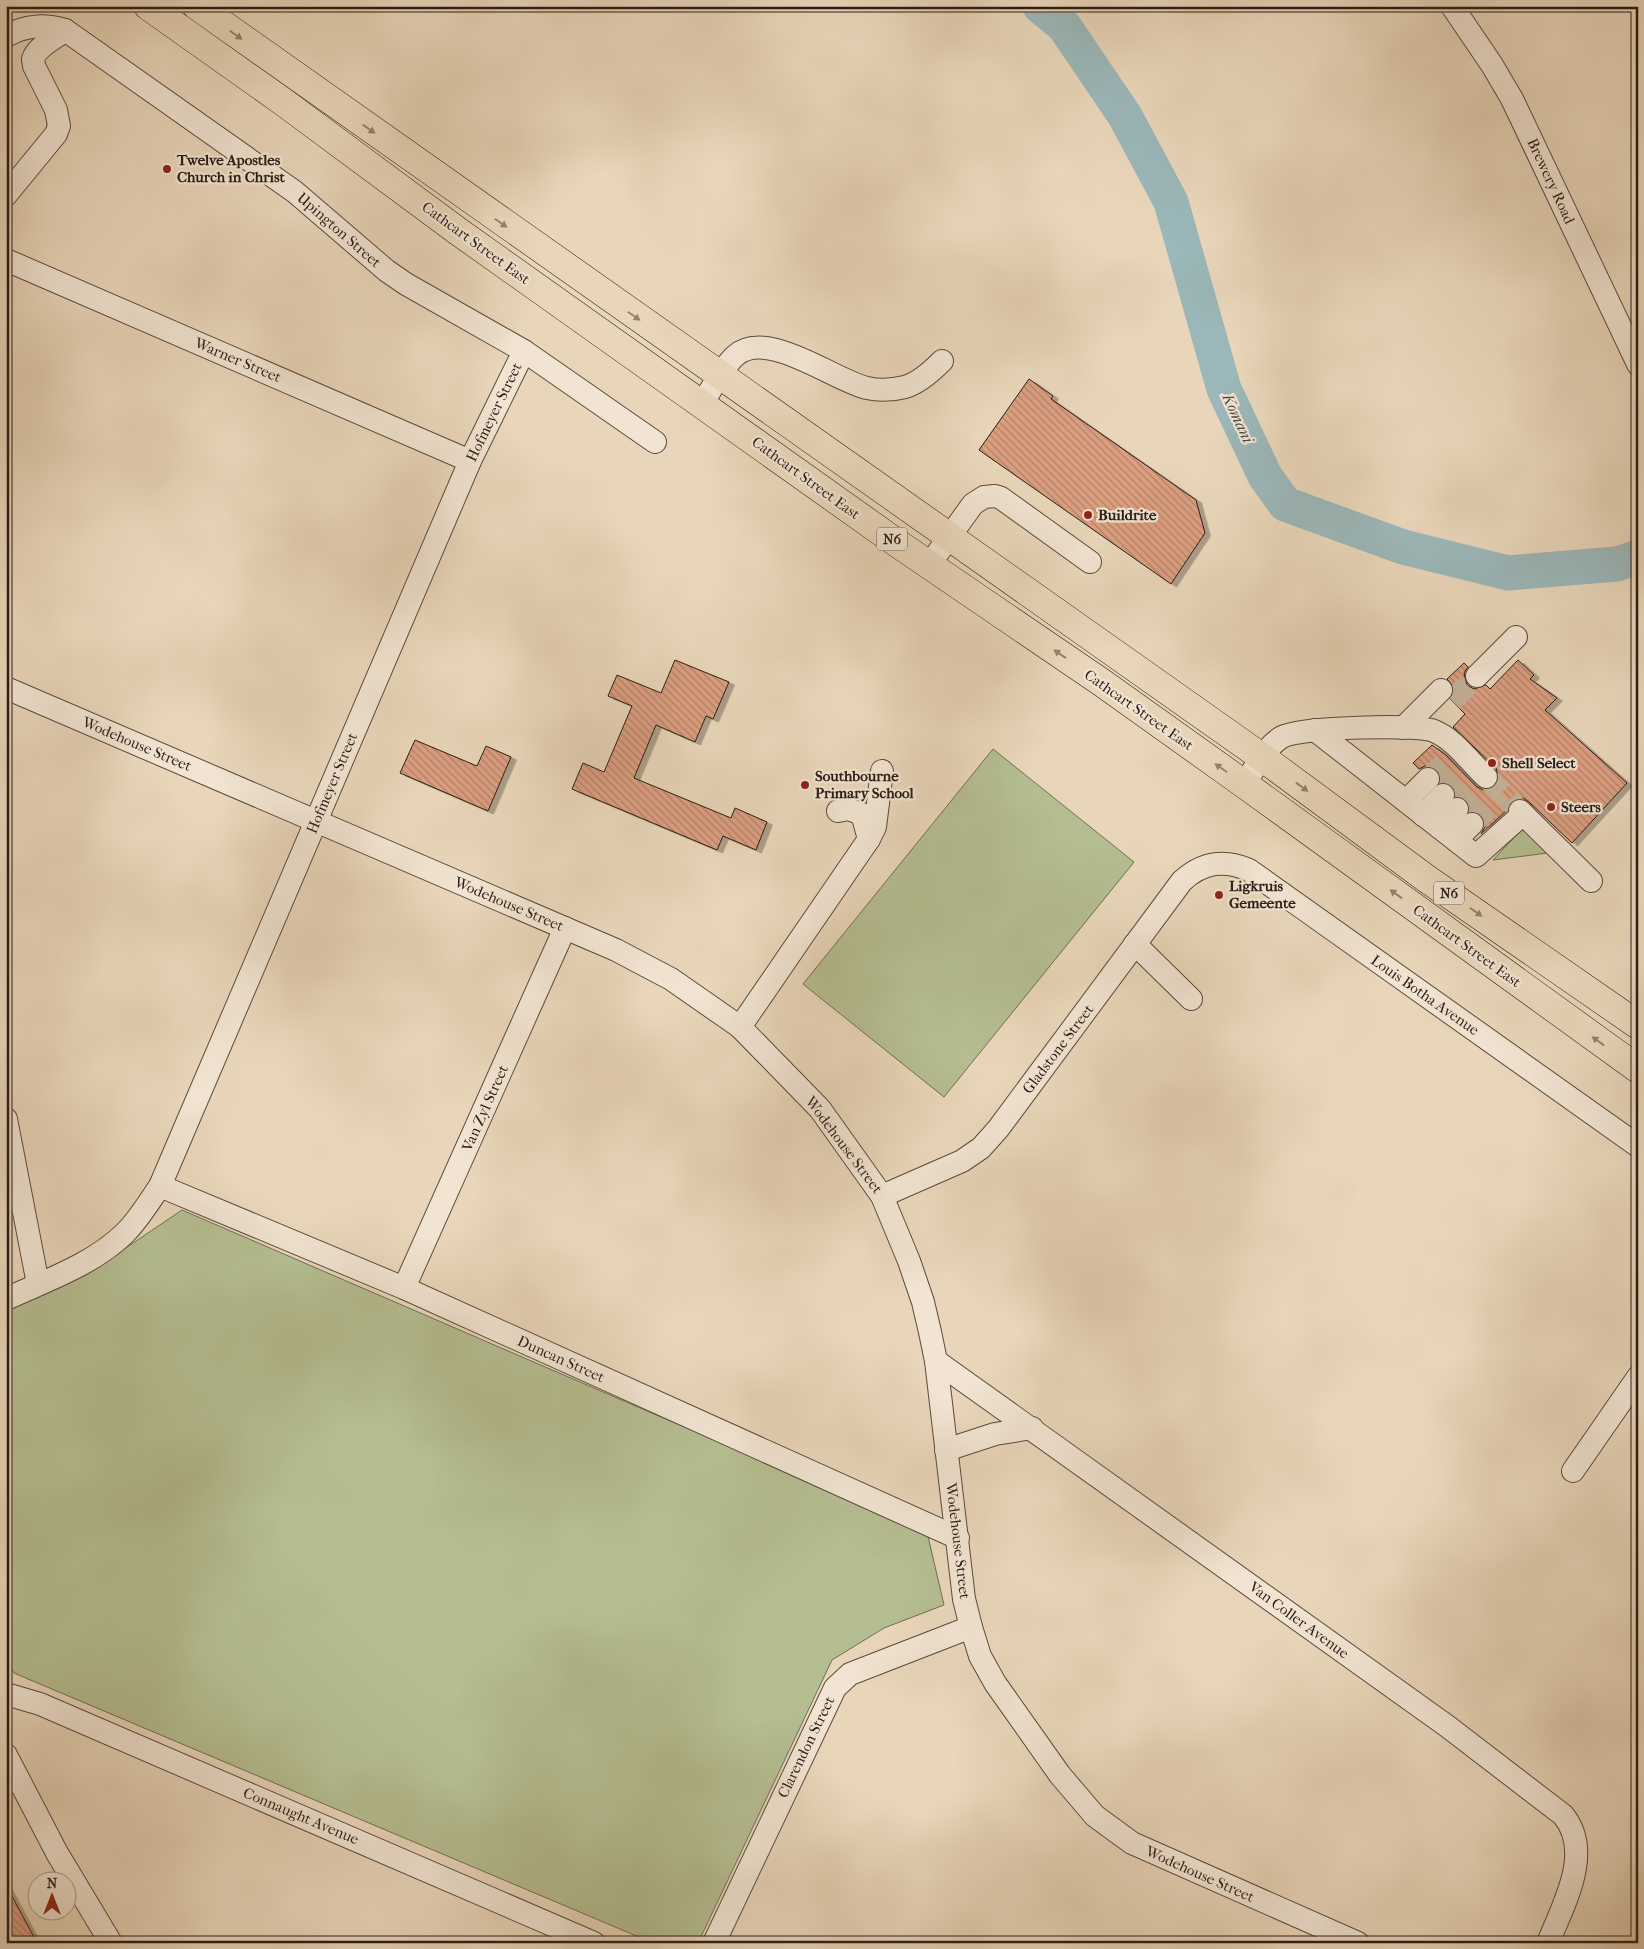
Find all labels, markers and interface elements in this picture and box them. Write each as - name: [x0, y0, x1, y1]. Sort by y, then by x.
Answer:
- one-way arrow: [229, 29, 242, 40]
- one-way arrow: [362, 124, 375, 134]
- street label: Brewery Road: [1523, 135, 1579, 228]
- place label: Twelve Apostles Church in Christ: [176, 151, 286, 186]
- marker: Twelve Apostles Church in Christ: [161, 163, 173, 175]
- street label: Upington Street: [293, 189, 385, 272]
- street label: Cathcart Street East: [418, 198, 534, 289]
- one-way arrow: [494, 218, 508, 228]
- one-way arrow: [628, 311, 641, 321]
- street label: Warner Street: [191, 333, 285, 387]
- street label: Hofmeyer Street: [462, 359, 526, 464]
- water label: Komani: [1218, 389, 1258, 447]
- street label: Cathcart Street East: [748, 433, 864, 524]
- place label: Buildrite: [1098, 506, 1157, 524]
- marker: Buildrite: [1082, 509, 1094, 521]
- road number: N6: [877, 528, 907, 550]
- one-way arrow: [1053, 649, 1067, 659]
- street label: Cathcart Street East: [1081, 666, 1198, 755]
- street label: Wodehouse Street: [79, 712, 195, 775]
- street label: Hofmeyer Street: [303, 729, 362, 836]
- place label: Shell Select: [1502, 754, 1576, 772]
- marker: Shell Select: [1486, 757, 1498, 769]
- one-way arrow: [1215, 763, 1228, 773]
- place label: Southbourne Primary School: [815, 767, 915, 802]
- marker: Southbourne Primary School: [799, 779, 811, 791]
- one-way arrow: [1295, 781, 1308, 792]
- place label: Steers: [1561, 798, 1601, 816]
- marker: Steers: [1545, 801, 1557, 813]
- street label: Wodehouse Street: [451, 872, 567, 935]
- place label: Ligkruis Gemeente: [1229, 877, 1296, 912]
- road number: N6: [1434, 881, 1464, 904]
- marker: Ligkruis Gemeente: [1213, 889, 1225, 901]
- one-way arrow: [1389, 889, 1403, 899]
- street label: Cathcart Street East: [1409, 901, 1525, 992]
- one-way arrow: [1469, 908, 1483, 917]
- street label: Louis Botha Avenue: [1367, 951, 1483, 1039]
- street label: Gladstone Street: [1019, 1000, 1098, 1097]
- one-way arrow: [1591, 1036, 1605, 1046]
- street label: Van Zyl Street: [458, 1062, 512, 1155]
- street label: Wodehouse Street: [801, 1092, 887, 1198]
- street label: Duncan Street: [515, 1332, 608, 1387]
- street label: Wodehouse Street: [942, 1481, 974, 1601]
- street label: Van Coller Avenue: [1245, 1577, 1353, 1663]
- street label: Clarendon Street: [774, 1693, 839, 1801]
- street label: Connaught Avenue: [241, 1784, 362, 1849]
- street label: Wodehouse Street: [1142, 1842, 1258, 1906]
- north arrow: [28, 1872, 78, 1922]
- text: N: [47, 1875, 58, 1892]

